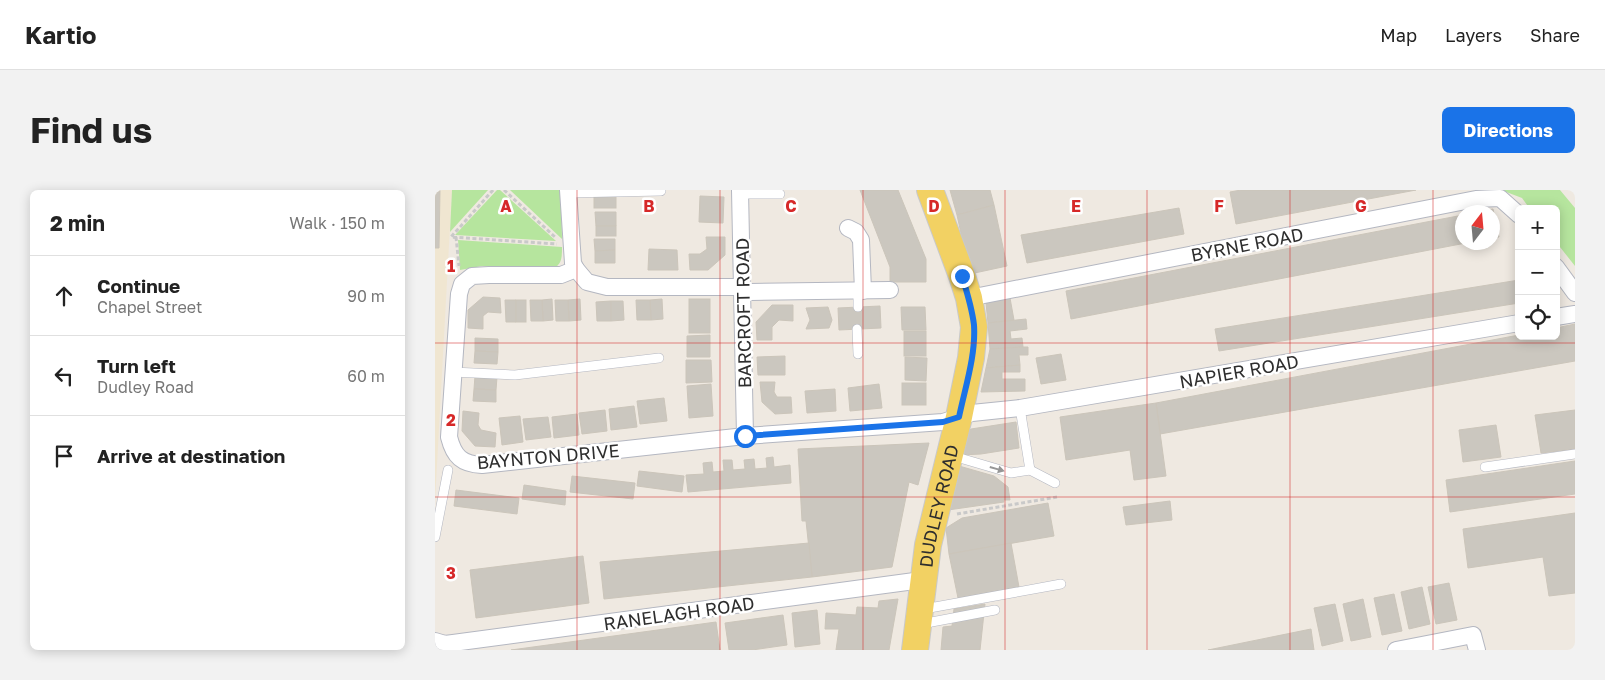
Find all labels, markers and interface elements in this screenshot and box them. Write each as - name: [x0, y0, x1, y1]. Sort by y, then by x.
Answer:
- text: Kartio: [25, 20, 97, 49]
- text: Map: [1380, 24, 1417, 46]
- text: Layers: [1445, 24, 1502, 46]
- text: Share: [1530, 24, 1580, 46]
- button: Directions: [1442, 107, 1575, 153]
- text: Find us: [30, 109, 152, 151]
- text: A: [500, 196, 512, 216]
- text: B: [643, 196, 655, 216]
- text: C: [785, 196, 797, 216]
- text: D: [928, 196, 940, 216]
- text: E: [1071, 196, 1081, 216]
- text: F: [1214, 196, 1224, 216]
- text: G: [1355, 196, 1367, 216]
- north arrow: [1455, 205, 1500, 250]
- map controls: [1515, 205, 1560, 340]
- button: +: [1515, 205, 1560, 250]
- text: 2 min: [50, 210, 105, 236]
- text: Walk · 150 m: [289, 213, 385, 233]
- street label: BYRNE ROAD: [1189, 222, 1305, 266]
- street label: BARCROFT ROAD: [731, 238, 755, 388]
- button: −: [1515, 250, 1560, 295]
- text: 1: [447, 256, 455, 276]
- route end: [951, 265, 974, 288]
- text: Continue: [97, 274, 180, 297]
- icon: ahead: [50, 282, 78, 310]
- text: 90 m: [347, 286, 385, 306]
- button: locate: [1515, 295, 1560, 340]
- text: Chapel Street: [97, 297, 202, 317]
- street label: NAPIER ROAD: [1178, 350, 1300, 392]
- text: Turn left: [97, 354, 176, 377]
- icon: left: [50, 362, 78, 390]
- text: 60 m: [347, 366, 385, 386]
- text: Dudley Road: [97, 377, 194, 397]
- text: 2: [446, 410, 456, 430]
- route start: [734, 425, 757, 448]
- street label: BAYNTON DRIVE: [476, 439, 620, 473]
- icon: arrive: [50, 442, 78, 470]
- street label: DUDLEY ROAD: [914, 442, 963, 569]
- text: Arrive at destination: [97, 444, 285, 467]
- one-way arrow: [990, 465, 1005, 473]
- text: 3: [446, 563, 456, 583]
- street label: RANELAGH ROAD: [602, 592, 756, 634]

